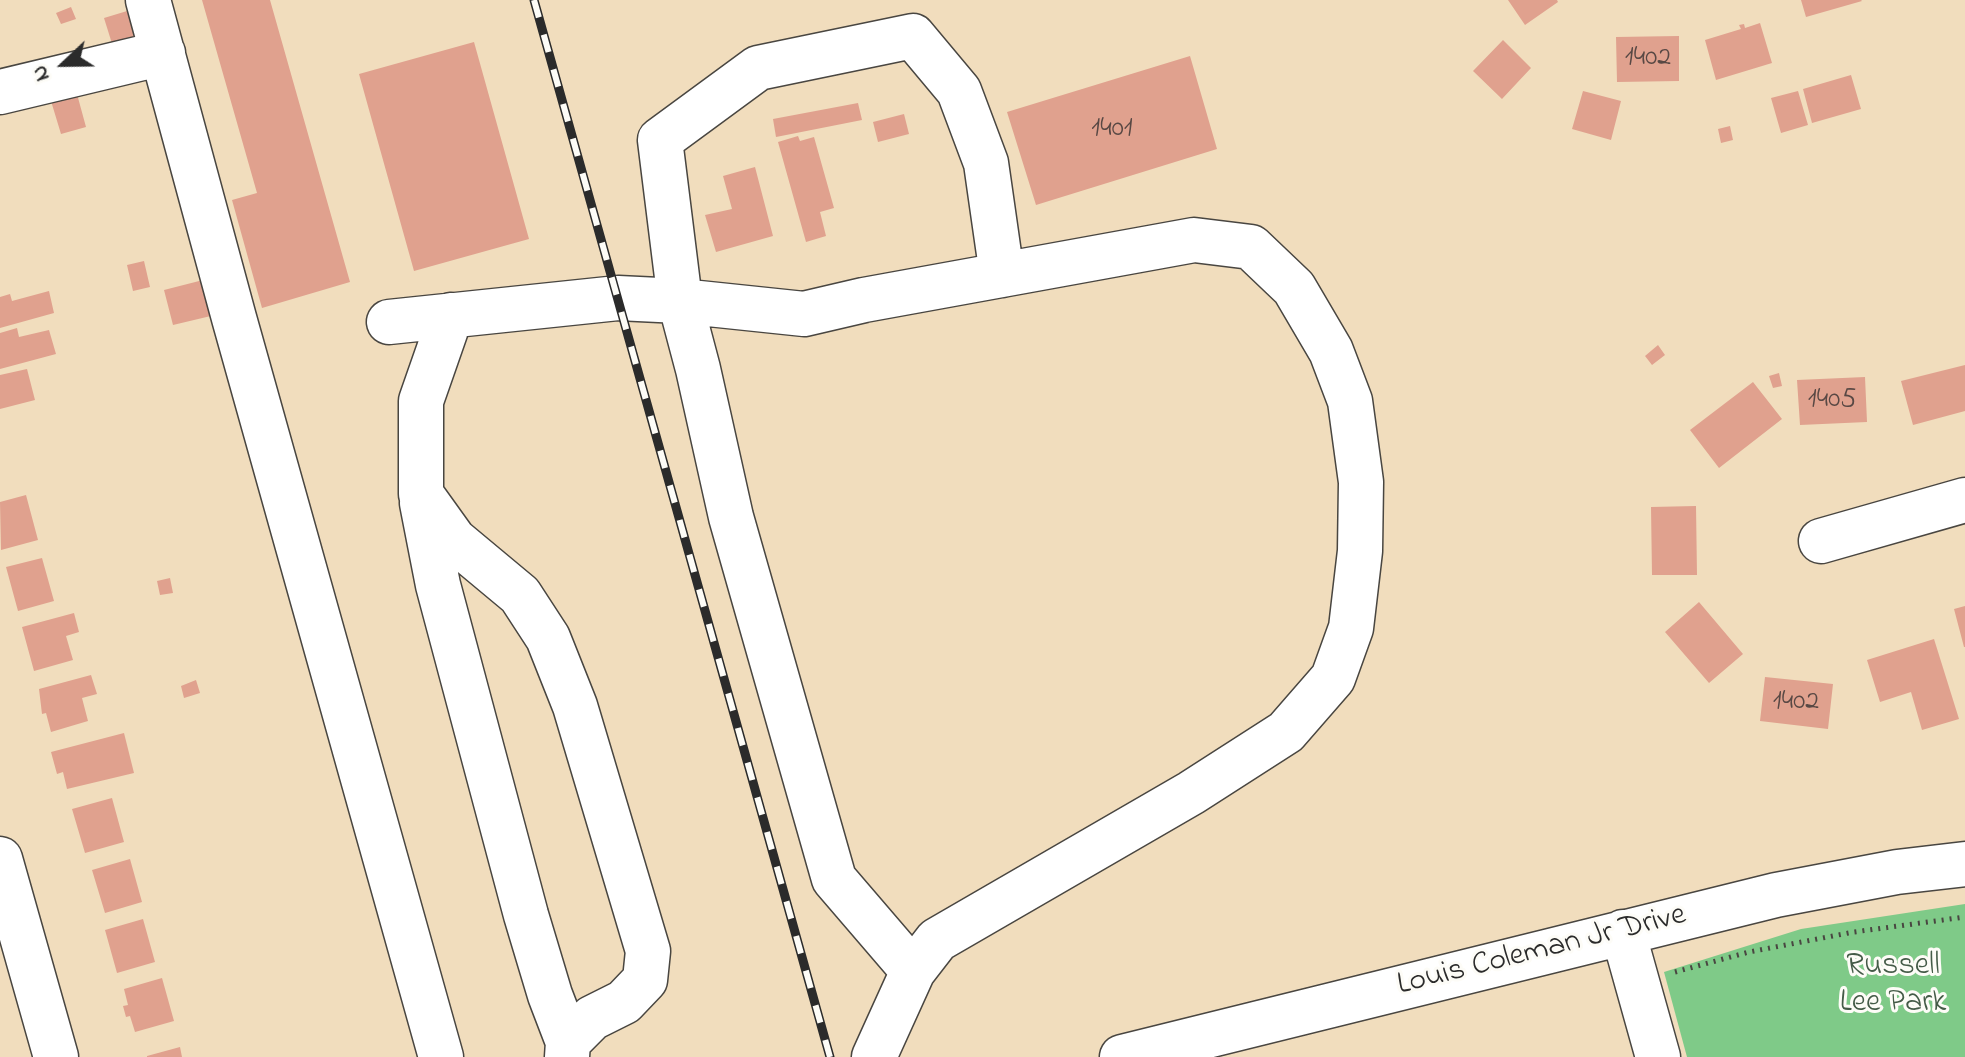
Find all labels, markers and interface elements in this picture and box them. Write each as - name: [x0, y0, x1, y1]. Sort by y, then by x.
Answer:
- north arrow: [24, 24, 104, 104]
- house number: 1402: [1625, 42, 1671, 76]
- text: N: [24, 60, 59, 86]
- house number: 1401: [1091, 113, 1133, 147]
- house number: 1405: [1808, 384, 1856, 418]
- house number: 1402: [1773, 686, 1819, 720]
- street label: Louis Coleman Jr Drive: [1394, 898, 1690, 1006]
- park label: Russell Lee Park: [1840, 949, 1946, 1024]

